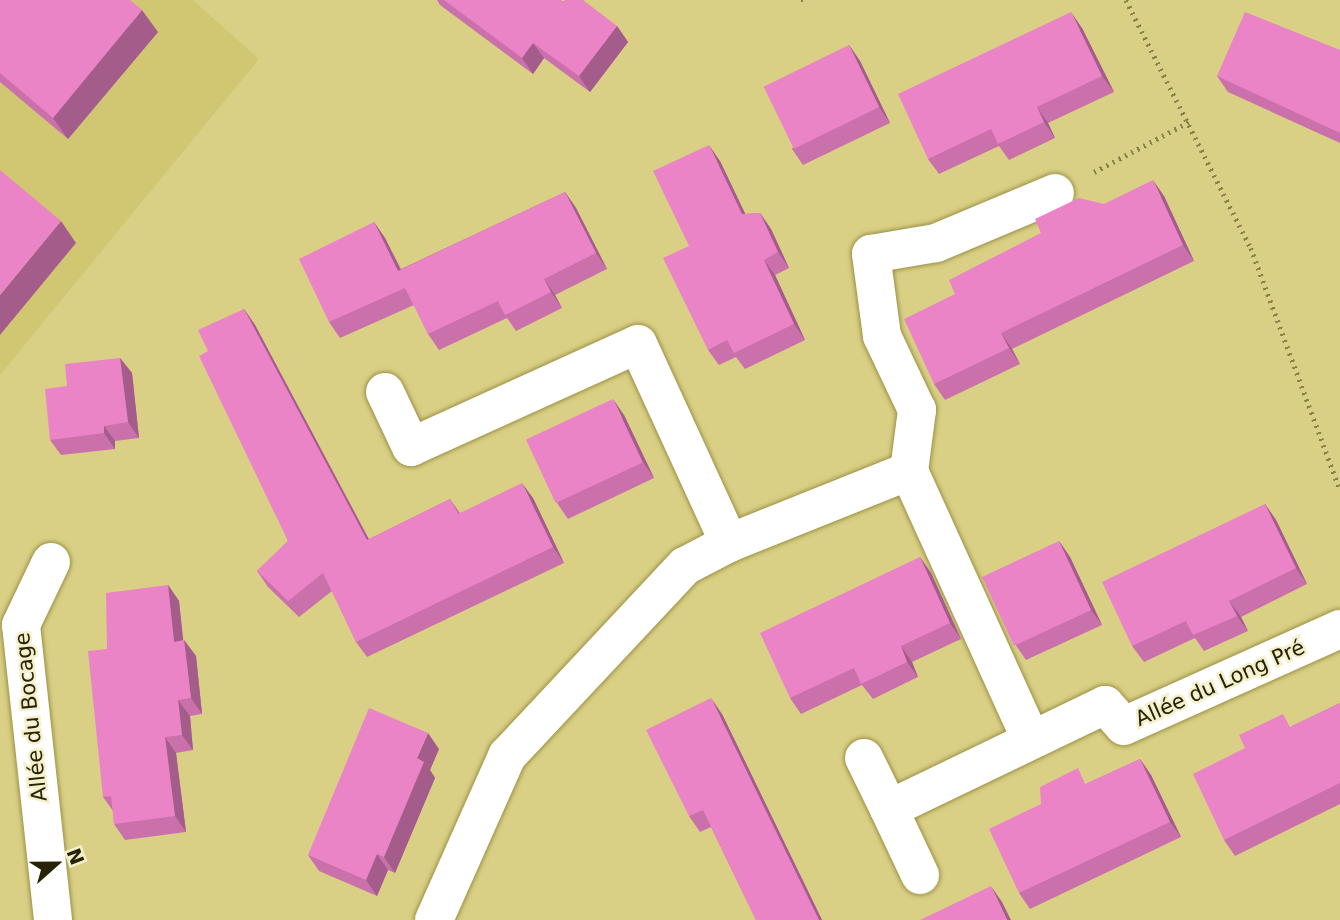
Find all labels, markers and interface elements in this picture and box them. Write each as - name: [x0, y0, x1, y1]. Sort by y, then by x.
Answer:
- street label: Allée du Bocage: [10, 631, 52, 803]
- street label: Allée du Long Pré: [1131, 634, 1309, 732]
- north arrow: [21, 829, 91, 899]
- text: N: [62, 845, 89, 868]

